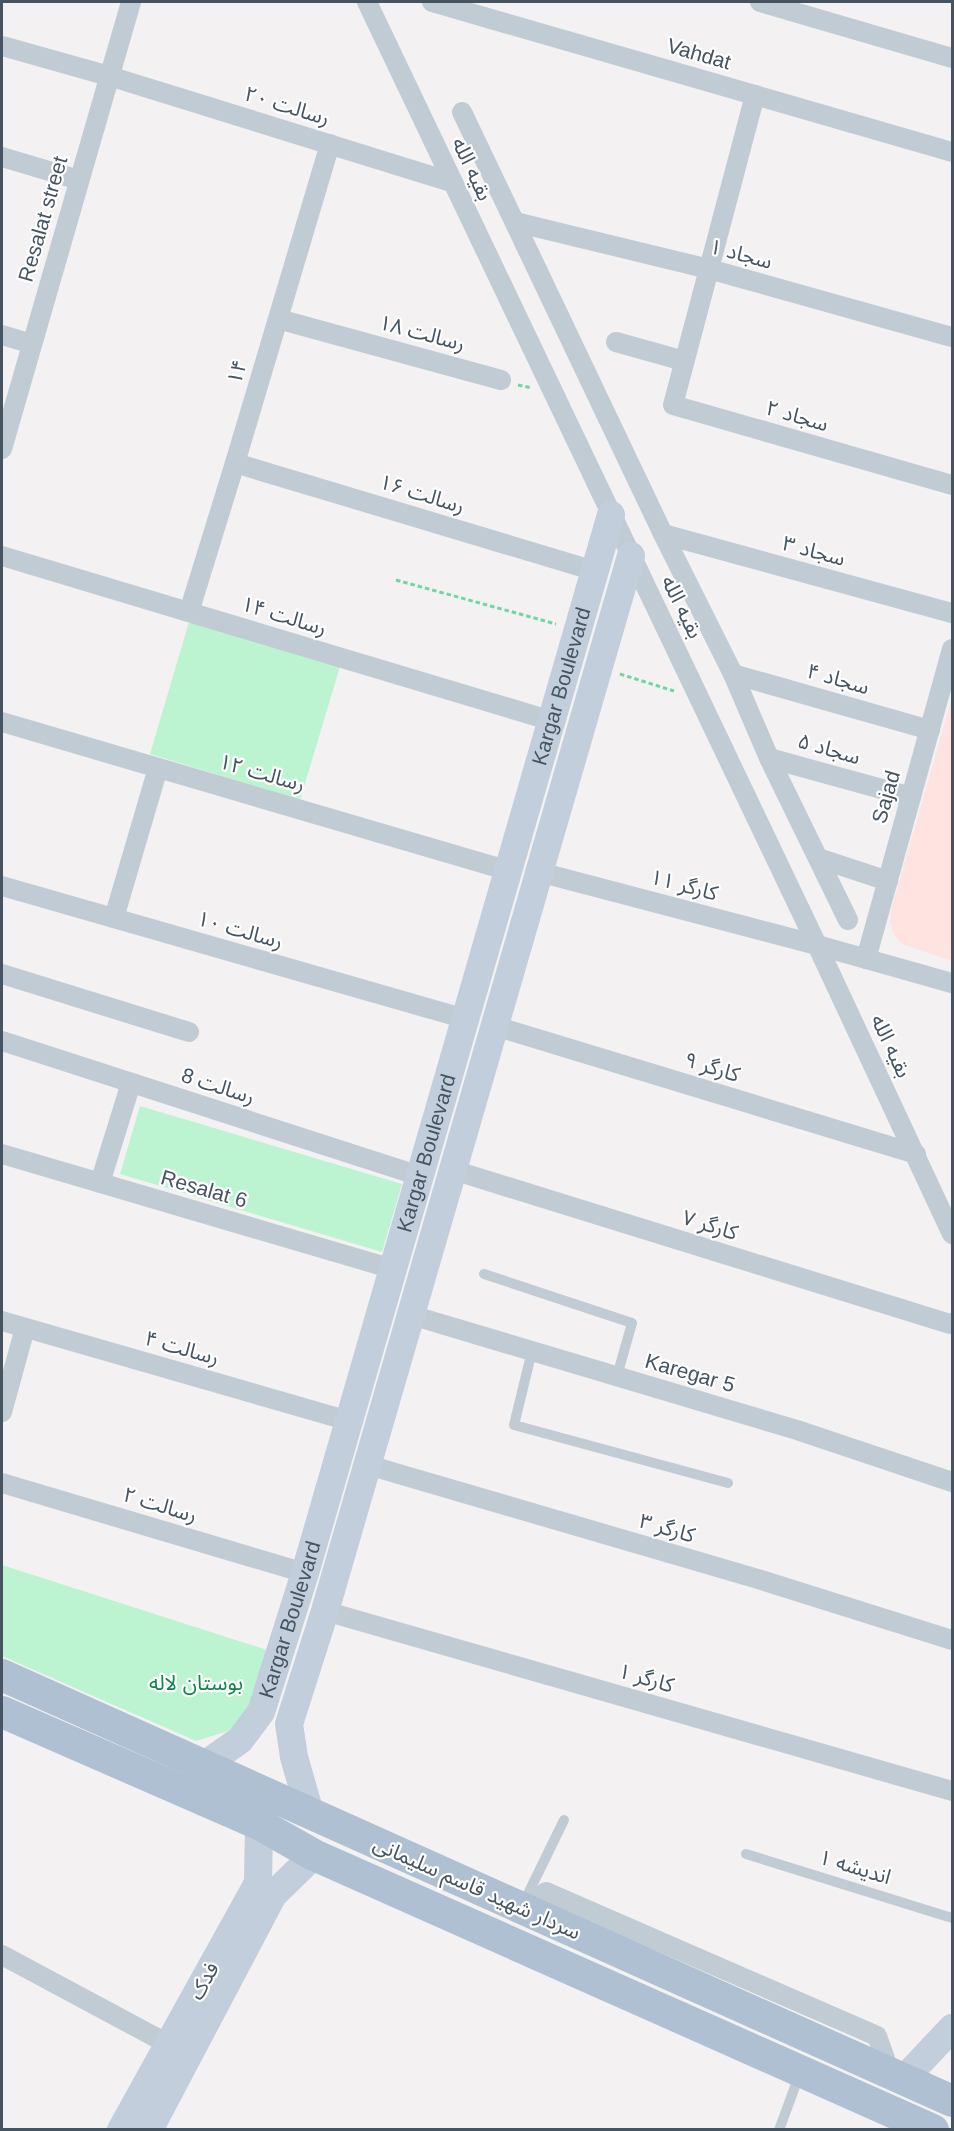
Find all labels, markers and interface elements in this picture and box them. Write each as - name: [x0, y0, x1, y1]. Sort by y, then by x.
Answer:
- street label: Vahdat: [665, 34, 734, 74]
- street label: رسالت ۲۰: [241, 82, 333, 130]
- street label: بقیه الله: [448, 134, 497, 204]
- street label: Resalat street: [14, 153, 71, 284]
- street label: سجاد ۱: [707, 234, 775, 273]
- street label: رسالت ۱۸: [376, 310, 468, 356]
- street label: ۱۴: [222, 357, 251, 387]
- street label: سجاد ۲: [763, 396, 831, 435]
- street label: رسالت ۱۶: [376, 470, 468, 518]
- street label: سجاد ۳: [780, 531, 848, 570]
- street label: بقیه الله: [657, 572, 707, 642]
- street label: رسالت ۱۴: [238, 592, 330, 640]
- street label: Kargar Boulevard: [527, 604, 595, 768]
- street label: سجاد ۴: [804, 659, 872, 698]
- street label: سجاد ۵: [795, 729, 863, 768]
- street label: رسالت ۱۲: [216, 749, 308, 797]
- street label: Sajad: [867, 768, 904, 826]
- street label: کارگر ۱۱: [648, 865, 721, 906]
- street label: رسالت ۱۰: [194, 906, 286, 954]
- street label: بقیه الله: [867, 1011, 916, 1081]
- street label: کارگر ۹: [681, 1047, 743, 1087]
- street label: رسالت 8: [178, 1063, 258, 1109]
- street label: Kargar Boulevard: [392, 1071, 460, 1235]
- street label: Resalat 6: [158, 1165, 250, 1212]
- street label: کارگر ۷: [679, 1205, 741, 1245]
- street label: رسالت ۴: [142, 1326, 222, 1370]
- street label: Karegar 5: [643, 1349, 738, 1396]
- street label: رسالت ۲: [120, 1482, 200, 1528]
- street label: کارگر ۳: [637, 1509, 698, 1547]
- street label: Kargar Boulevard: [254, 1538, 325, 1701]
- street label: کارگر ۱: [616, 1659, 677, 1697]
- park label: بوستان لاله: [149, 1671, 243, 1695]
- street label: سردار شهید قاسم سلیمانی: [368, 1831, 584, 1947]
- street label: اندیشه ۱: [816, 1845, 894, 1888]
- street label: فدک: [184, 1958, 223, 2003]

